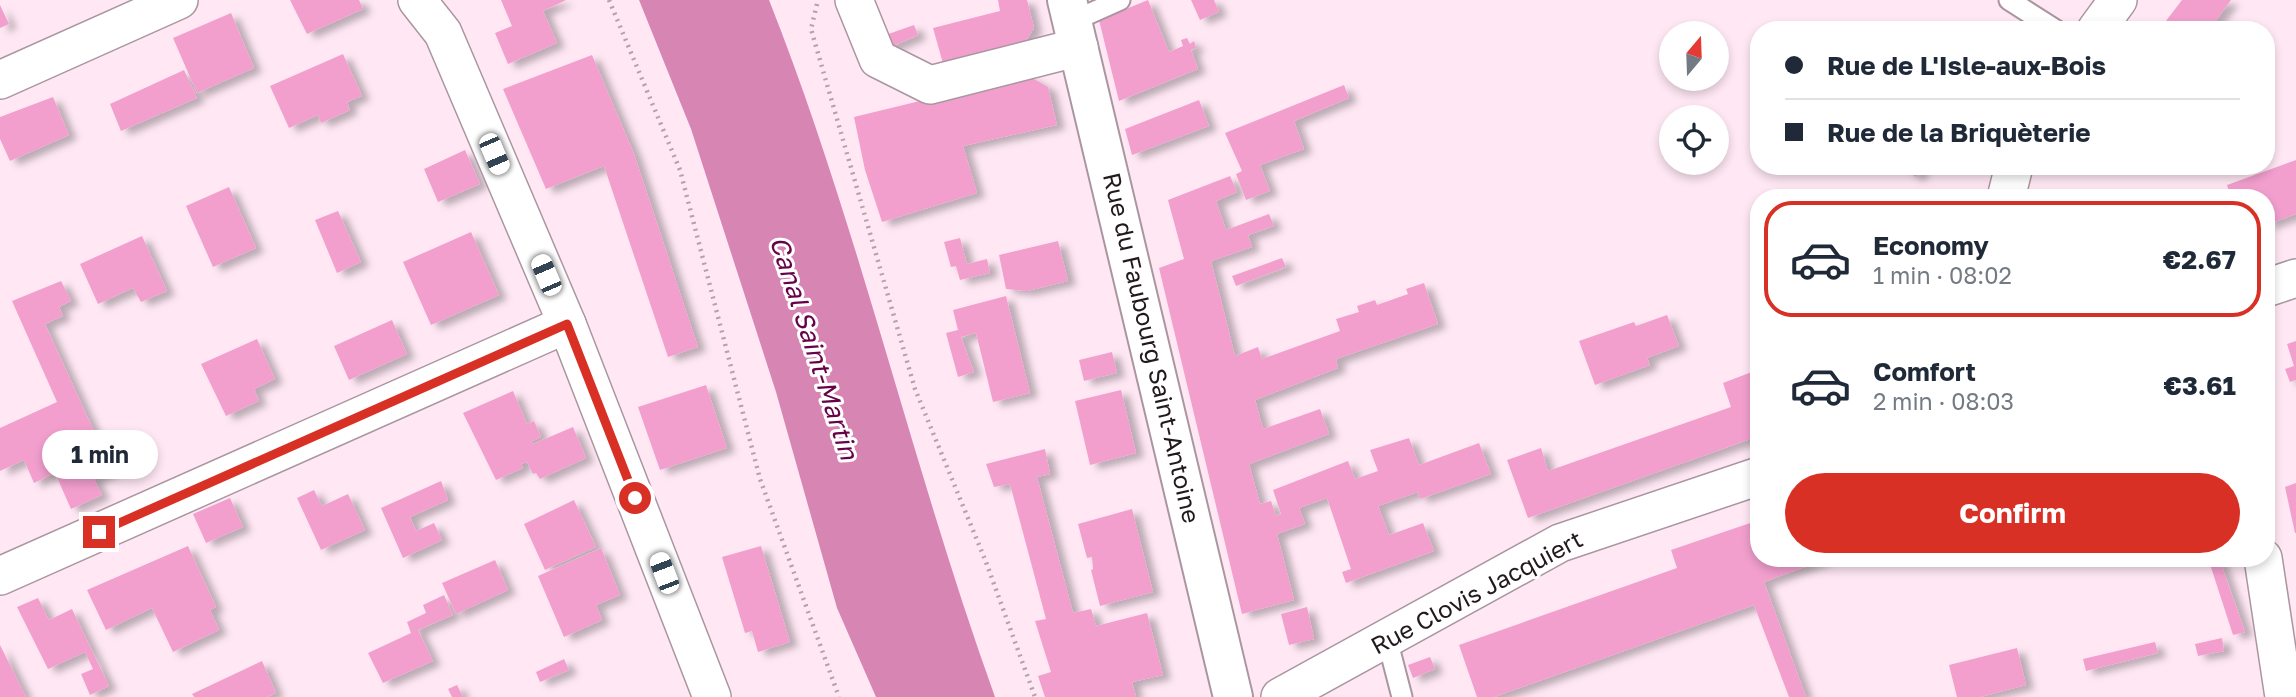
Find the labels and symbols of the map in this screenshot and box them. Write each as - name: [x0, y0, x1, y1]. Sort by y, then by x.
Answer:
- north arrow: [1659, 21, 1729, 91]
- car: [477, 131, 512, 177]
- street label: Rue du Faubourg Saint-Antoine: [1098, 170, 1207, 526]
- water label: Canal Saint-Martin: [764, 232, 865, 464]
- car: [529, 252, 564, 298]
- callout: 1 min: [41, 430, 157, 480]
- route start: [619, 482, 651, 514]
- route end: [83, 516, 115, 548]
- street label: Rue Clovis Jacquiert: [1365, 524, 1587, 660]
- car: [647, 550, 682, 596]

